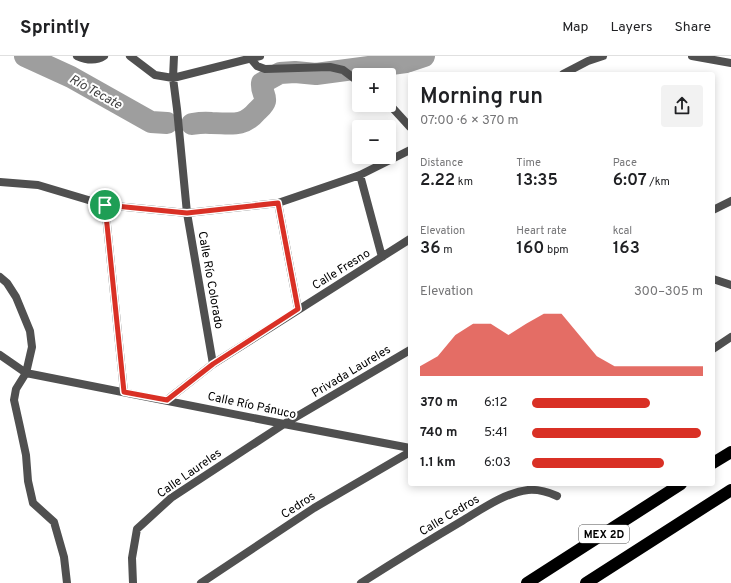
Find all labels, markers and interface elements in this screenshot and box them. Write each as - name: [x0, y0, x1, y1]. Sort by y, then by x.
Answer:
- text: Sprintly: [20, 16, 90, 40]
- text: Map: [562, 19, 588, 36]
- text: Layers: [610, 19, 652, 36]
- text: Share: [674, 19, 711, 36]
- map controls: [352, 68, 396, 164]
- button: +: [352, 68, 396, 112]
- water label: Río Tecate: [66, 72, 124, 114]
- text: Morning run: [420, 84, 543, 111]
- button: share: [661, 85, 703, 127]
- text: 07:00 · 6 × 370 m: [420, 113, 519, 129]
- button: −: [352, 120, 396, 164]
- text: Distance: [420, 156, 463, 170]
- text: Time: [516, 156, 541, 170]
- text: Pace: [613, 156, 637, 170]
- text: 2.22: [420, 170, 455, 192]
- text: 13:35: [516, 170, 558, 192]
- text: 6:07: [613, 170, 647, 192]
- text: km: [455, 175, 473, 189]
- text: /km: [647, 175, 670, 189]
- pin: [88, 188, 122, 222]
- icon: arrive: [94, 194, 116, 216]
- text: Elevation: [420, 224, 465, 238]
- text: Heart rate: [516, 224, 567, 238]
- text: kcal: [613, 224, 632, 238]
- street label: Calle Río Colorado: [194, 230, 227, 331]
- text: 36: [420, 238, 441, 260]
- text: 160: [516, 238, 544, 260]
- text: 163: [613, 238, 640, 260]
- text: m: [441, 243, 452, 257]
- text: bpm: [544, 243, 569, 257]
- street label: Calle Fresno: [310, 246, 374, 294]
- text: Elevation: [420, 284, 473, 300]
- text: 300–305 m: [634, 284, 703, 300]
- street label: Privada Laureles: [309, 342, 394, 402]
- street label: Calle Río Pánuco: [206, 389, 298, 423]
- text: 370 m: [420, 395, 458, 411]
- text: 6:12: [484, 395, 508, 411]
- text: 740 m: [420, 425, 457, 441]
- text: 5:41: [484, 425, 508, 441]
- street label: Calle Laureles: [154, 446, 225, 502]
- text: 1.1 km: [420, 455, 456, 471]
- text: 6:03: [484, 455, 511, 471]
- street label: Cedros: [278, 489, 319, 523]
- street label: Calle Cedros: [416, 492, 483, 540]
- road number: MEX 2D: [579, 525, 629, 543]

